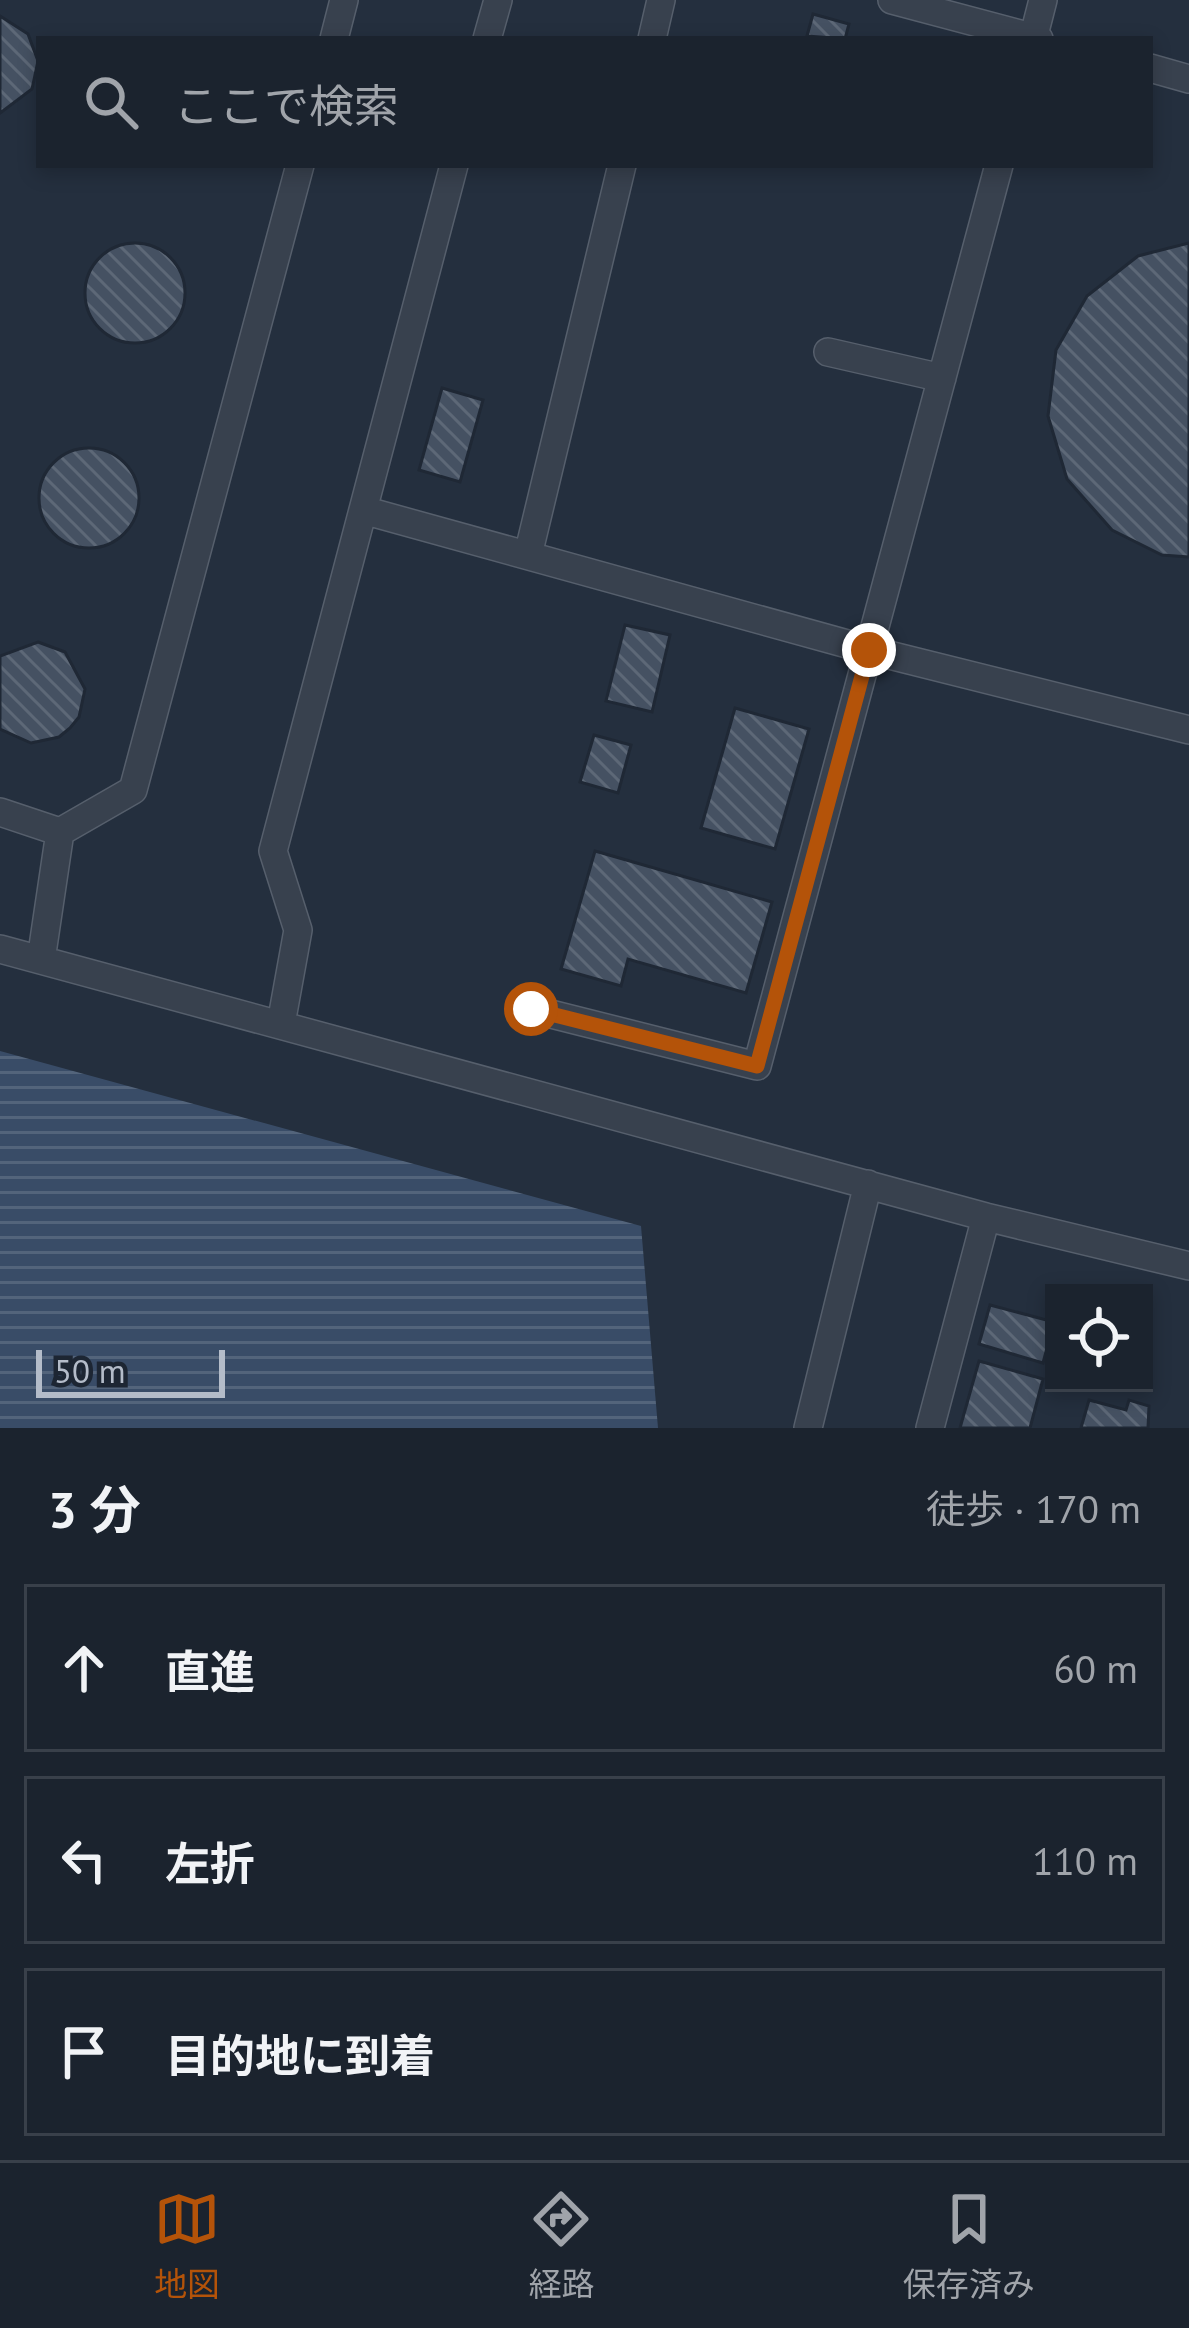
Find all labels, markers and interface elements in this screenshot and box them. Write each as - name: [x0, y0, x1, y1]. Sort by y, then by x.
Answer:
- search box: [36, 36, 1153, 168]
- icon: search: [78, 69, 144, 135]
- text: ここで検索: [174, 76, 399, 134]
- route end: [842, 623, 896, 677]
- route start: [504, 982, 558, 1036]
- map controls: [1045, 1284, 1153, 1392]
- button: locate: [1045, 1284, 1153, 1392]
- scale bar: [36, 1344, 225, 1397]
- text: 50 m: [54, 1349, 126, 1392]
- text: 3 分: [48, 1476, 141, 1542]
- text: 徒歩 · 170 m: [926, 1483, 1141, 1534]
- icon: ahead: [51, 1635, 117, 1701]
- text: 直進: [165, 1642, 255, 1700]
- text: 60 m: [1053, 1643, 1138, 1694]
- icon: left: [51, 1827, 117, 1893]
- text: 左折: [165, 1834, 255, 1892]
- text: 110 m: [1032, 1835, 1138, 1886]
- icon: arrive: [51, 2019, 117, 2085]
- text: 目的地に到着: [165, 2026, 435, 2084]
- tab: 地図: [154, 2186, 220, 2306]
- tab: 経路: [528, 2186, 594, 2306]
- tab: 保存済み: [903, 2186, 1035, 2306]

